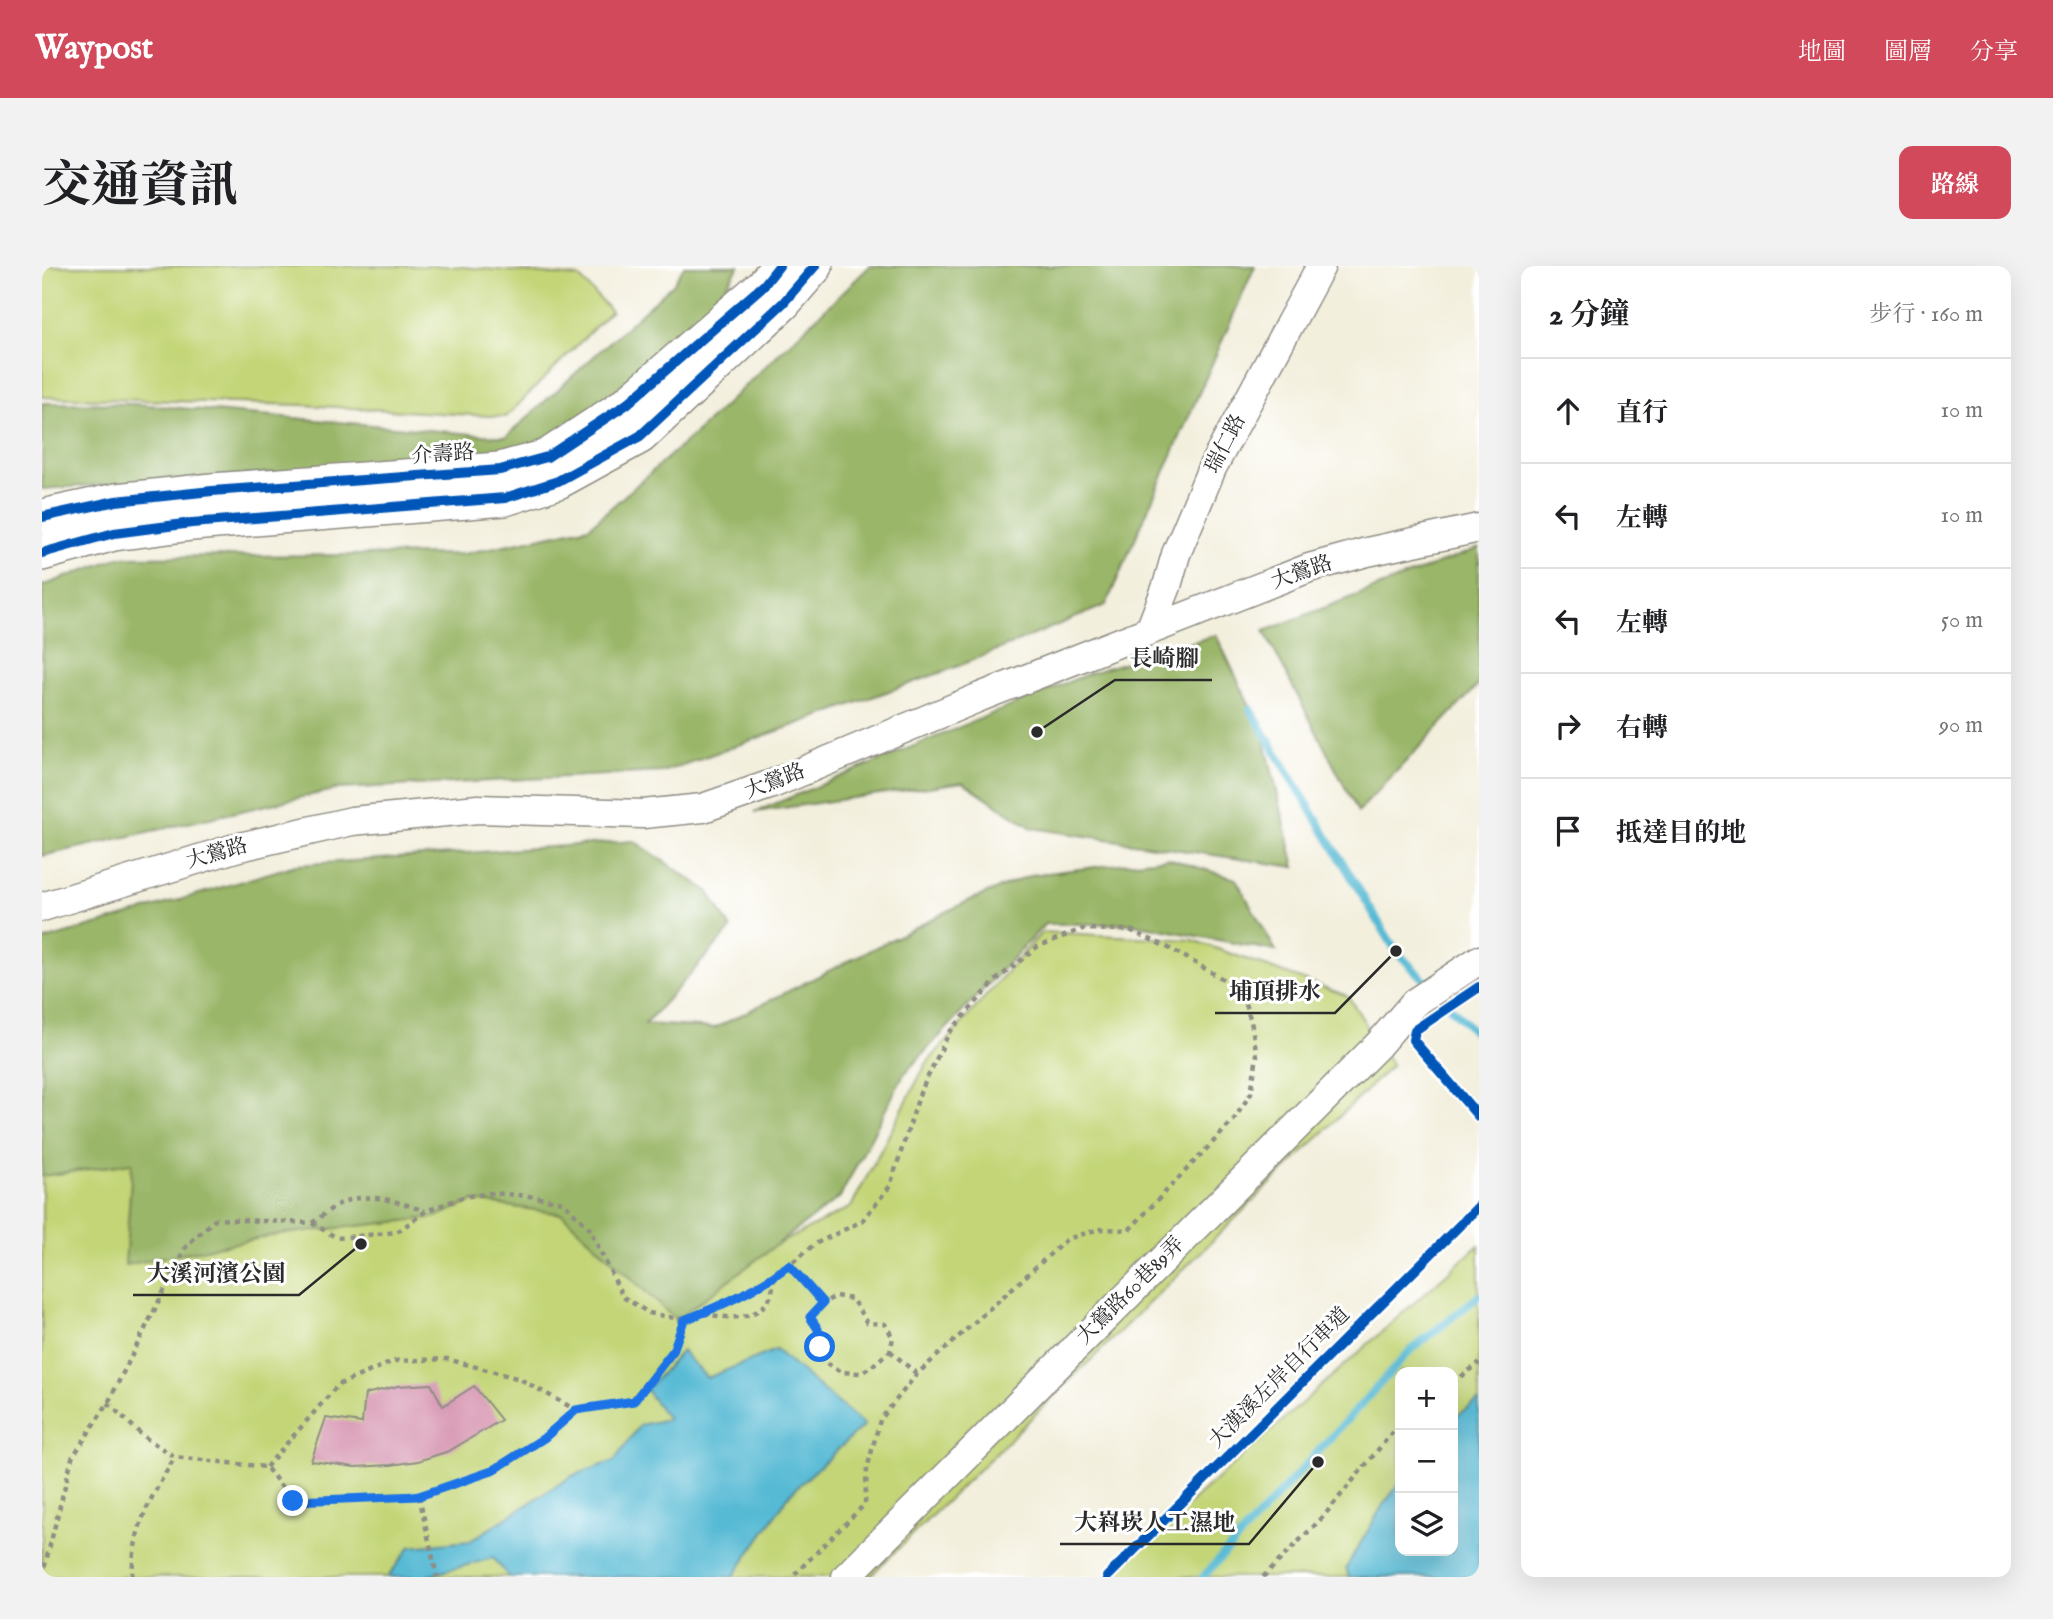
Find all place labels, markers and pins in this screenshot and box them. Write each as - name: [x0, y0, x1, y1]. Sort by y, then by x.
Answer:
- callout: 長崎腳: [1115, 636, 1212, 680]
- callout: 埔頂排水: [1215, 969, 1335, 1013]
- callout: 大溪河濱公園: [133, 1251, 299, 1295]
- callout: 大嵙崁人工濕地: [1060, 1500, 1249, 1544]

